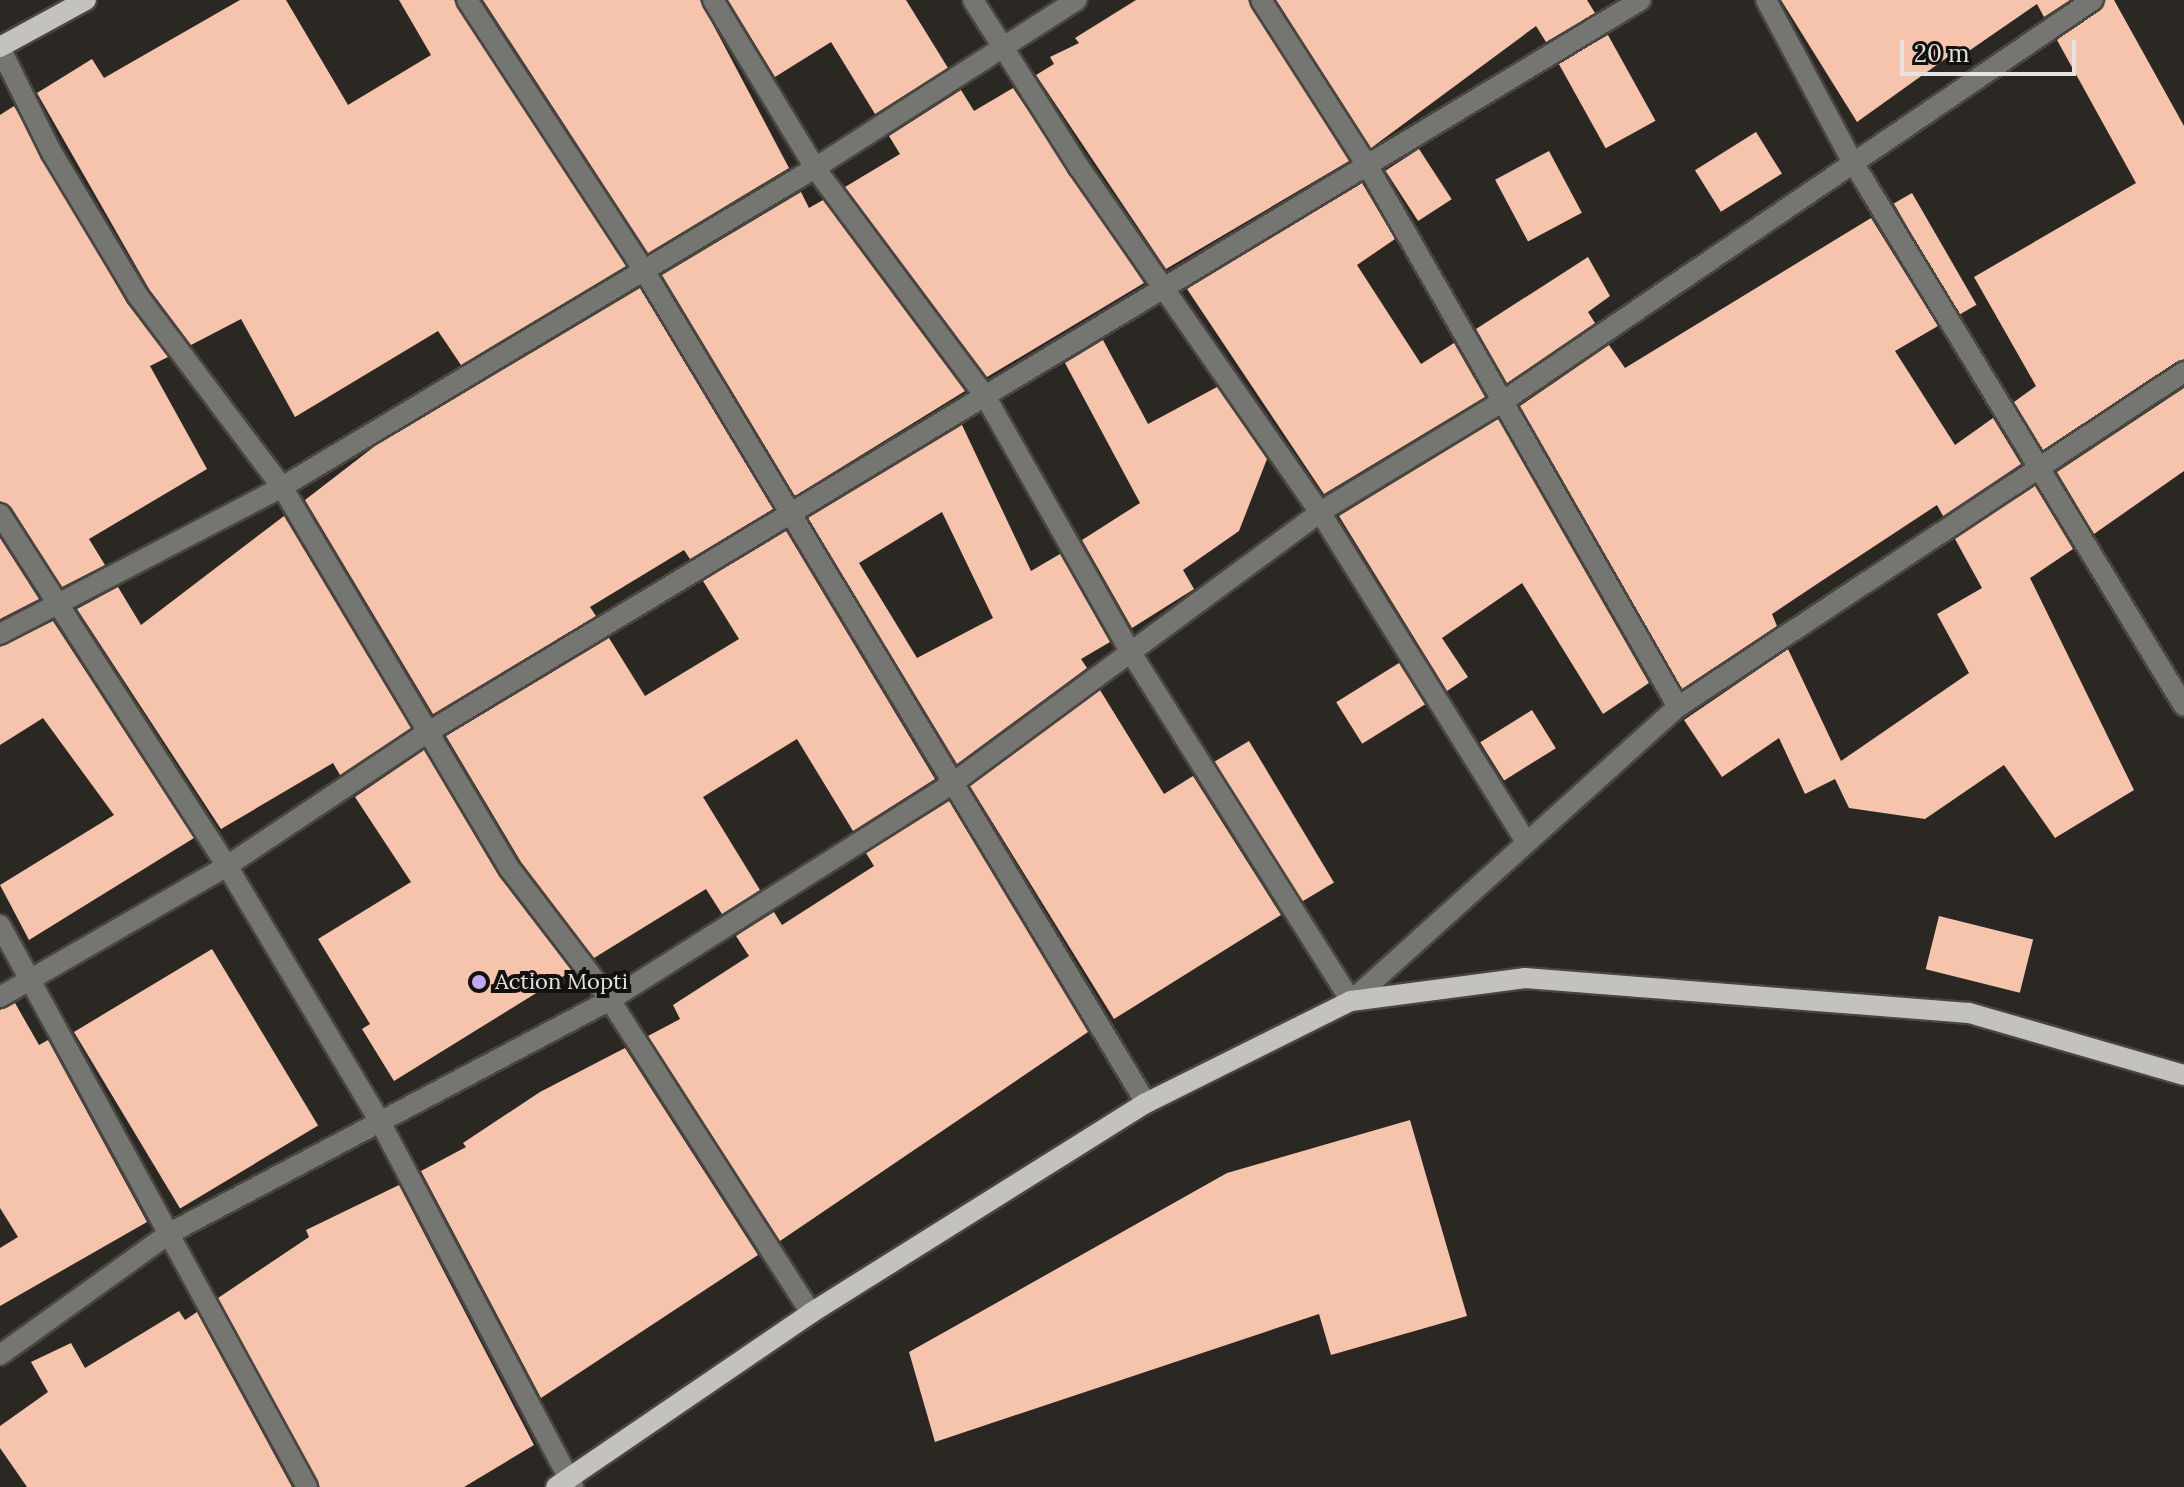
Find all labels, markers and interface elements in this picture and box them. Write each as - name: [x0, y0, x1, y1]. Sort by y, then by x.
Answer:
- scale bar: [1904, 24, 2080, 74]
- text: 20 m: [1914, 38, 1970, 69]
- place label: Action Mopti: [495, 969, 628, 995]
- marker: Action Mopti: [470, 973, 488, 991]

